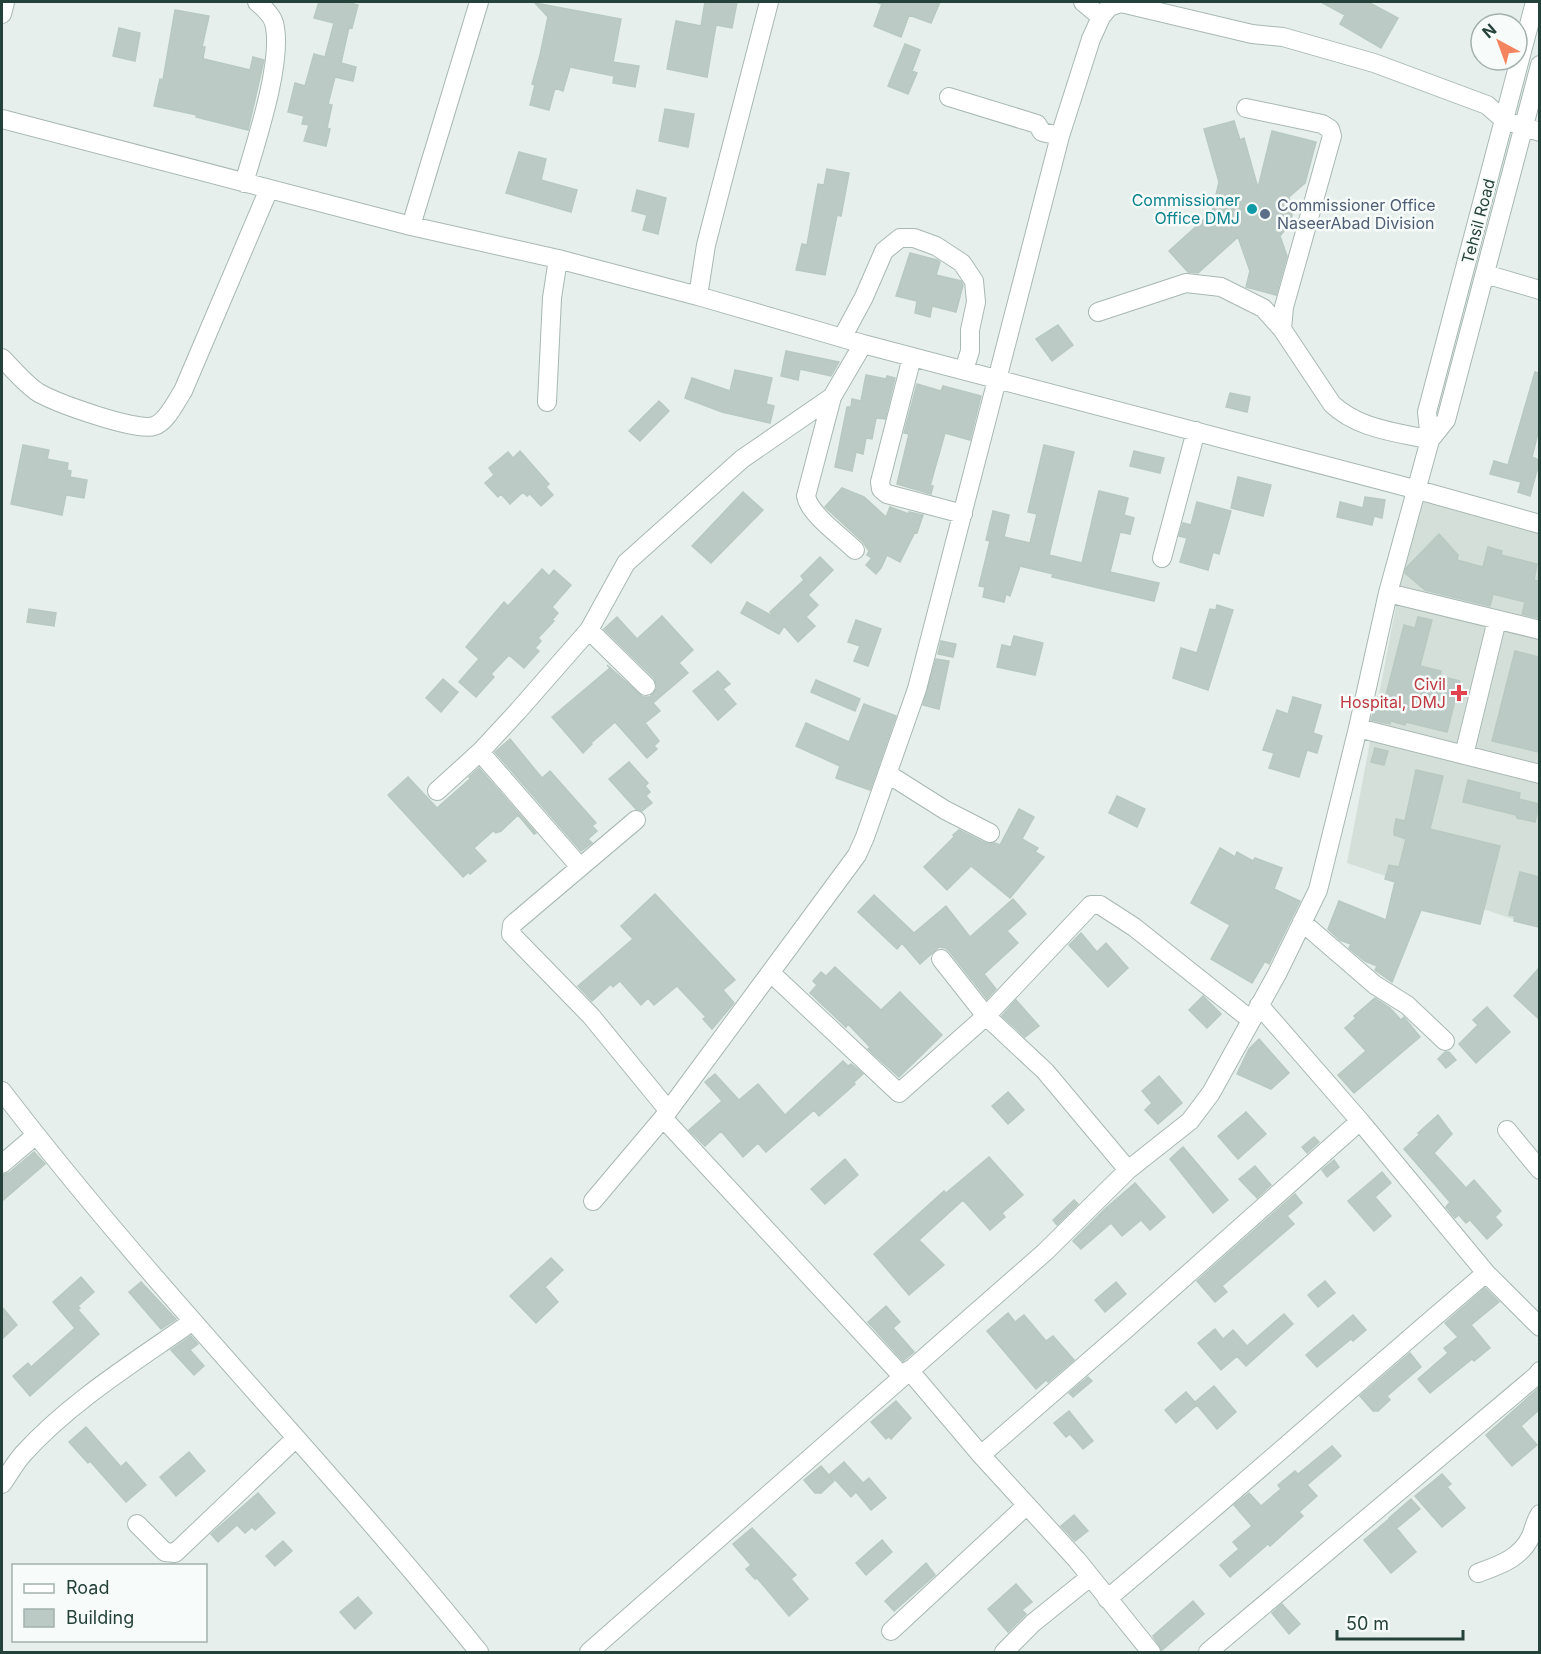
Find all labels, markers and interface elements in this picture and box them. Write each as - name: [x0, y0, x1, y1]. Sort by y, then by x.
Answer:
- north arrow: [1469, 12, 1529, 72]
- text: N: [1478, 19, 1500, 42]
- street label: Tehsil Road: [1457, 176, 1499, 266]
- place label: Commissioner Office DMJ: [1132, 190, 1240, 228]
- place label: Commissioner Office NaseerAbad Division: [1277, 195, 1436, 233]
- marker: Commissioner Office DMJ: [1245, 202, 1259, 216]
- marker: Commissioner Office NaseerAbad Division: [1258, 207, 1272, 221]
- place label: Civil Hospital, DMJ: [1340, 674, 1446, 712]
- marker: Civil Hospital, DMJ: [1450, 684, 1468, 702]
- legend: [12, 1564, 207, 1642]
- text: Road: [66, 1577, 109, 1598]
- scale bar: [1337, 1603, 1463, 1641]
- text: Building: [66, 1607, 134, 1628]
- text: 50 m: [1346, 1613, 1389, 1634]

